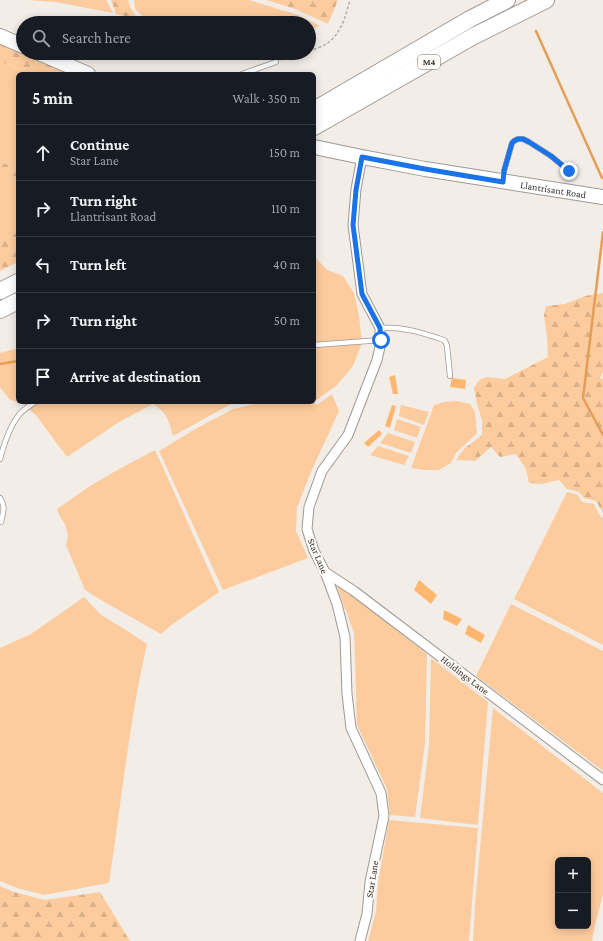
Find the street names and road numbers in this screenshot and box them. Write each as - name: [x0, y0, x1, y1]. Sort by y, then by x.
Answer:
- road number: M4: [418, 55, 440, 69]
- street label: Llantrisant Road: [520, 179, 588, 200]
- street label: Star Lane: [306, 537, 331, 576]
- street label: Holdings Lane: [439, 653, 492, 697]
- street label: Star Lane: [364, 859, 380, 898]

